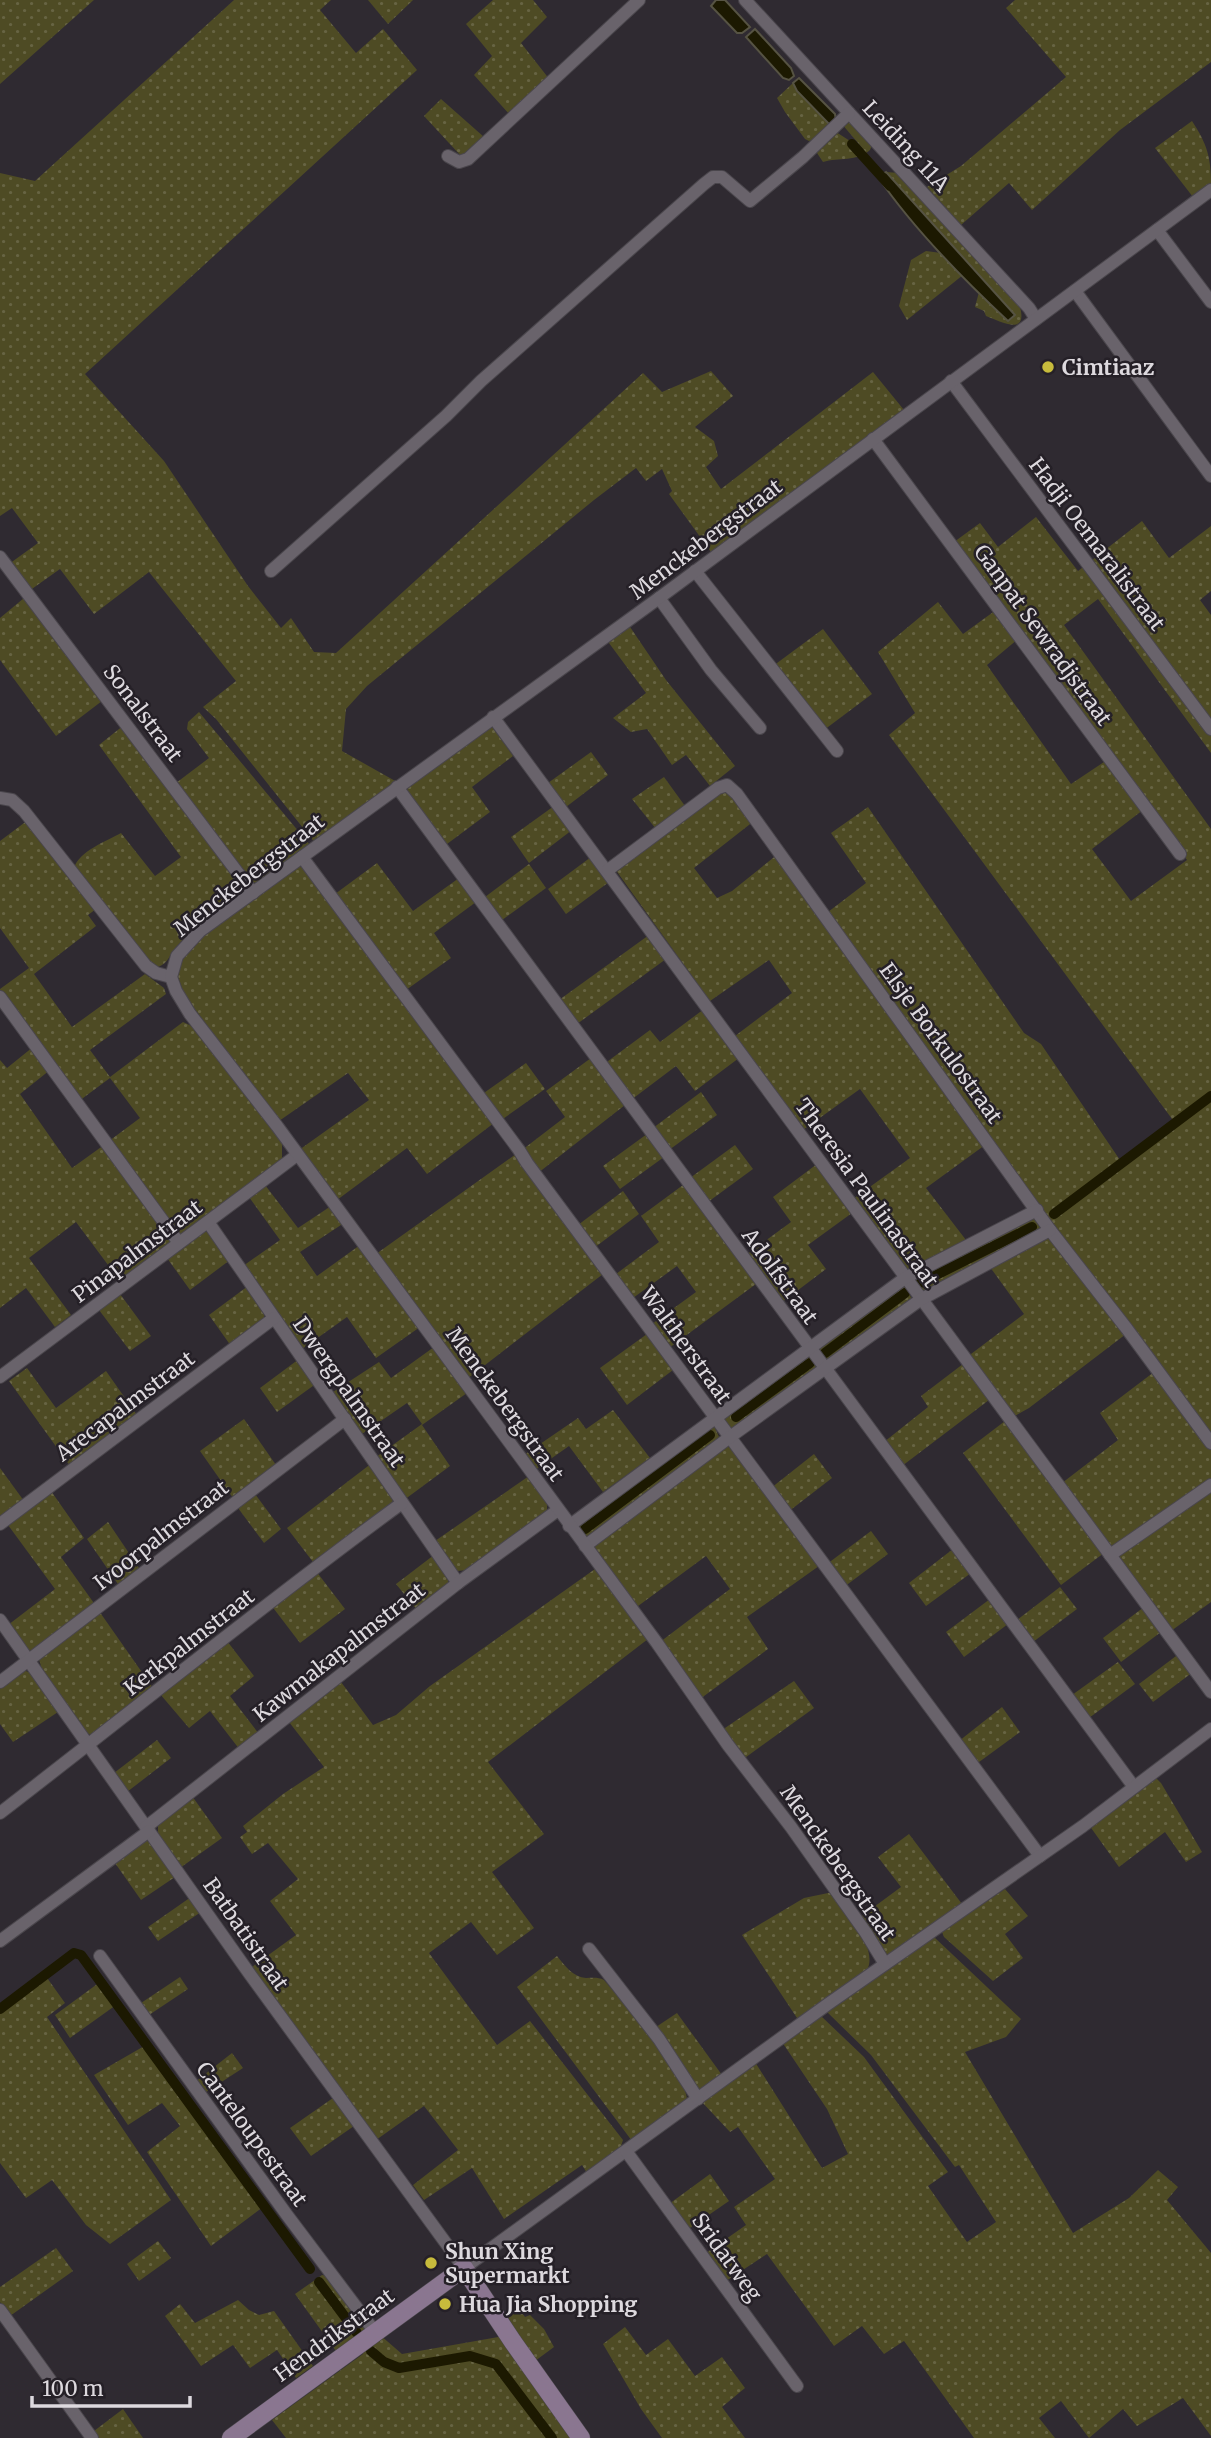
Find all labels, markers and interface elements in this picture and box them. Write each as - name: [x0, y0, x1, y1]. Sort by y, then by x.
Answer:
- street label: Leiding 11A: [857, 95, 955, 198]
- place label: Cimtiaaz: [1062, 354, 1155, 381]
- marker: Cimtiaaz: [1040, 359, 1056, 375]
- street label: Hadji Oemaralistraat: [1023, 452, 1171, 636]
- street label: Menckebergstraat: [624, 473, 788, 605]
- street label: Ganpat Sewradjstraat: [968, 539, 1118, 731]
- street label: Sonalstraat: [97, 659, 189, 767]
- street label: Menckebergstraat: [168, 808, 330, 942]
- street label: Elsje Borkulostraat: [874, 957, 1008, 1129]
- street label: Theresia Paulinastraat: [789, 1093, 945, 1293]
- street label: Pinapalmstraat: [67, 1193, 207, 1309]
- street label: Adolfstraat: [735, 1222, 824, 1329]
- street label: Waltherstraat: [634, 1280, 738, 1409]
- street label: Dwergpalmstraat: [287, 1312, 411, 1472]
- street label: Menckebergstraat: [440, 1322, 570, 1486]
- street label: Arecapalmstraat: [49, 1345, 200, 1468]
- street label: Ivoorpalmstraat: [88, 1474, 234, 1596]
- street label: Kawmakapalmstraat: [247, 1576, 431, 1728]
- street label: Kerkpalmstraat: [118, 1583, 260, 1701]
- street label: Menckebergstraat: [774, 1780, 902, 1946]
- street label: Batbatistraat: [197, 1872, 295, 1996]
- street label: Canteloupestraat: [190, 2056, 314, 2212]
- street label: Sridatweg: [686, 2208, 768, 2306]
- place label: Shun Xing Supermarkt: [445, 2238, 570, 2289]
- marker: Shun Xing Supermarkt: [423, 2255, 439, 2271]
- street label: Hendrikstraat: [269, 2282, 399, 2388]
- place label: Hua Jia Shopping: [459, 2291, 637, 2318]
- marker: Hua Jia Shopping: [437, 2296, 453, 2312]
- scale bar: [32, 2364, 189, 2408]
- text: 100 m: [42, 2375, 104, 2402]

